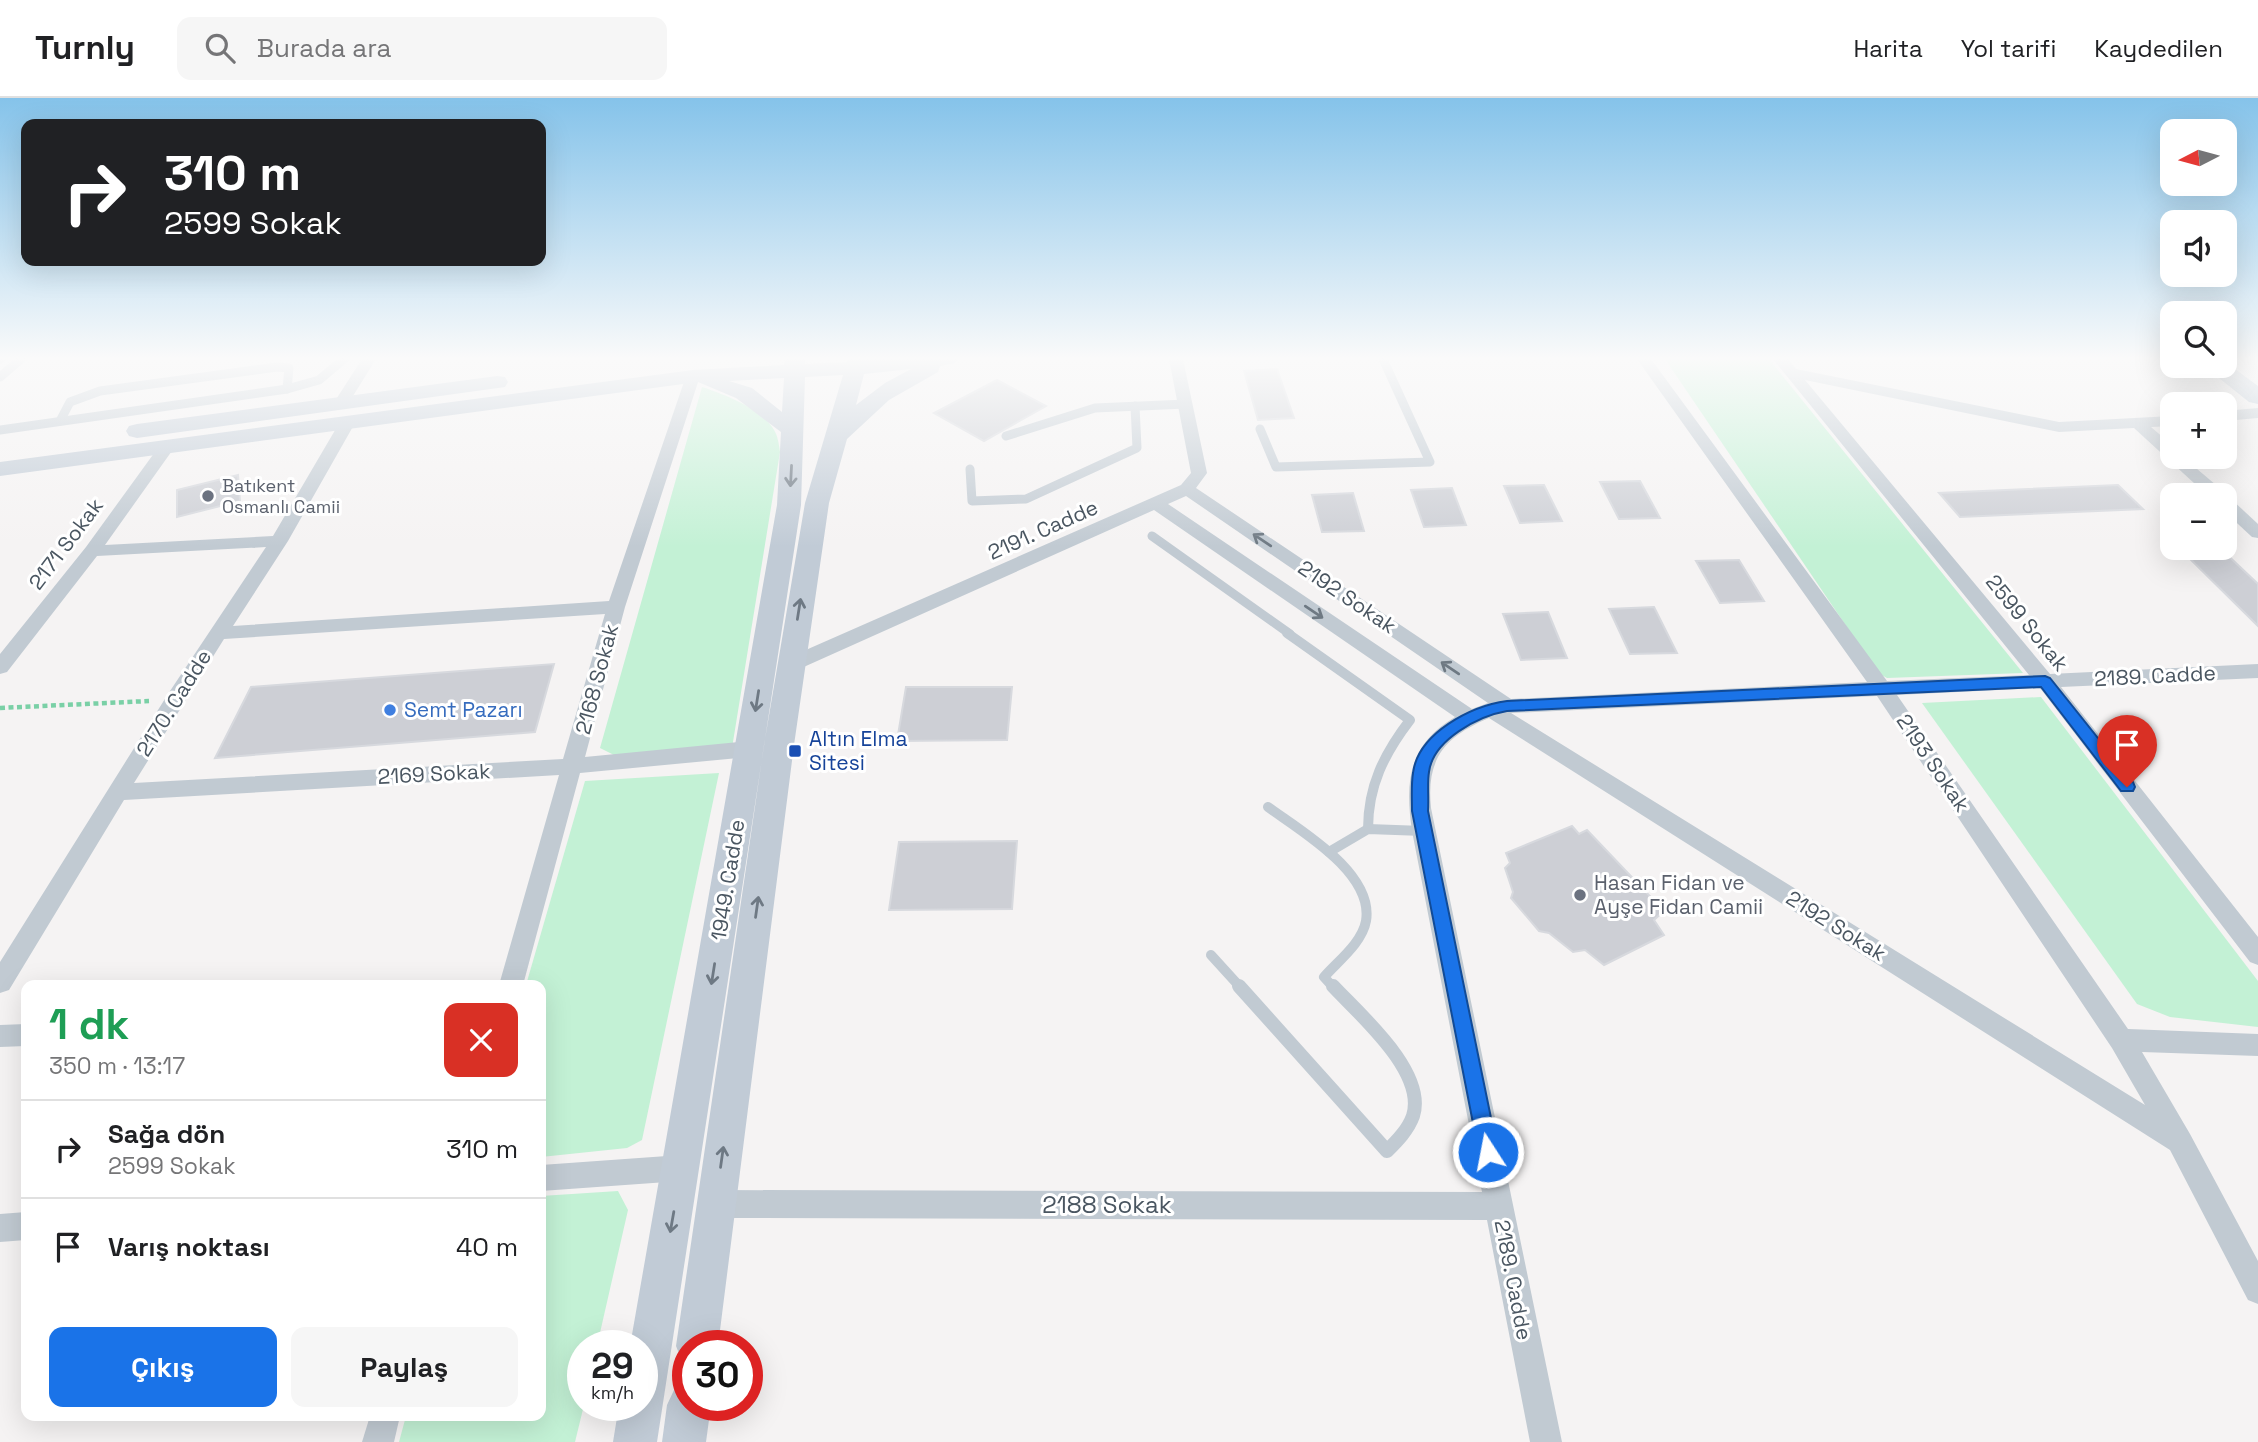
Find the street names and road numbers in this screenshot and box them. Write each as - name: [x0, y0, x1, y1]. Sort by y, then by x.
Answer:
- street label: 2171 Sokak: [22, 493, 109, 595]
- street label: 2191. Cadde: [983, 493, 1102, 566]
- street label: 2192 Sokak: [1293, 554, 1402, 639]
- street label: 2599 Sokak: [1980, 569, 2075, 676]
- street label: 2168 Sokak: [569, 621, 624, 737]
- street label: 2170. Cadde: [130, 644, 217, 761]
- street label: 2189. Cadde: [2093, 659, 2217, 692]
- street label: 2193 Sokak: [1891, 708, 1976, 817]
- street label: 2169 Sokak: [377, 757, 491, 790]
- street label: 1949. Cadde: [705, 817, 750, 942]
- street label: 2192 Sokak: [1781, 884, 1891, 967]
- street label: 2188 Sokak: [1042, 1189, 1172, 1220]
- street label: 2189. Cadde: [1489, 1217, 1538, 1342]

